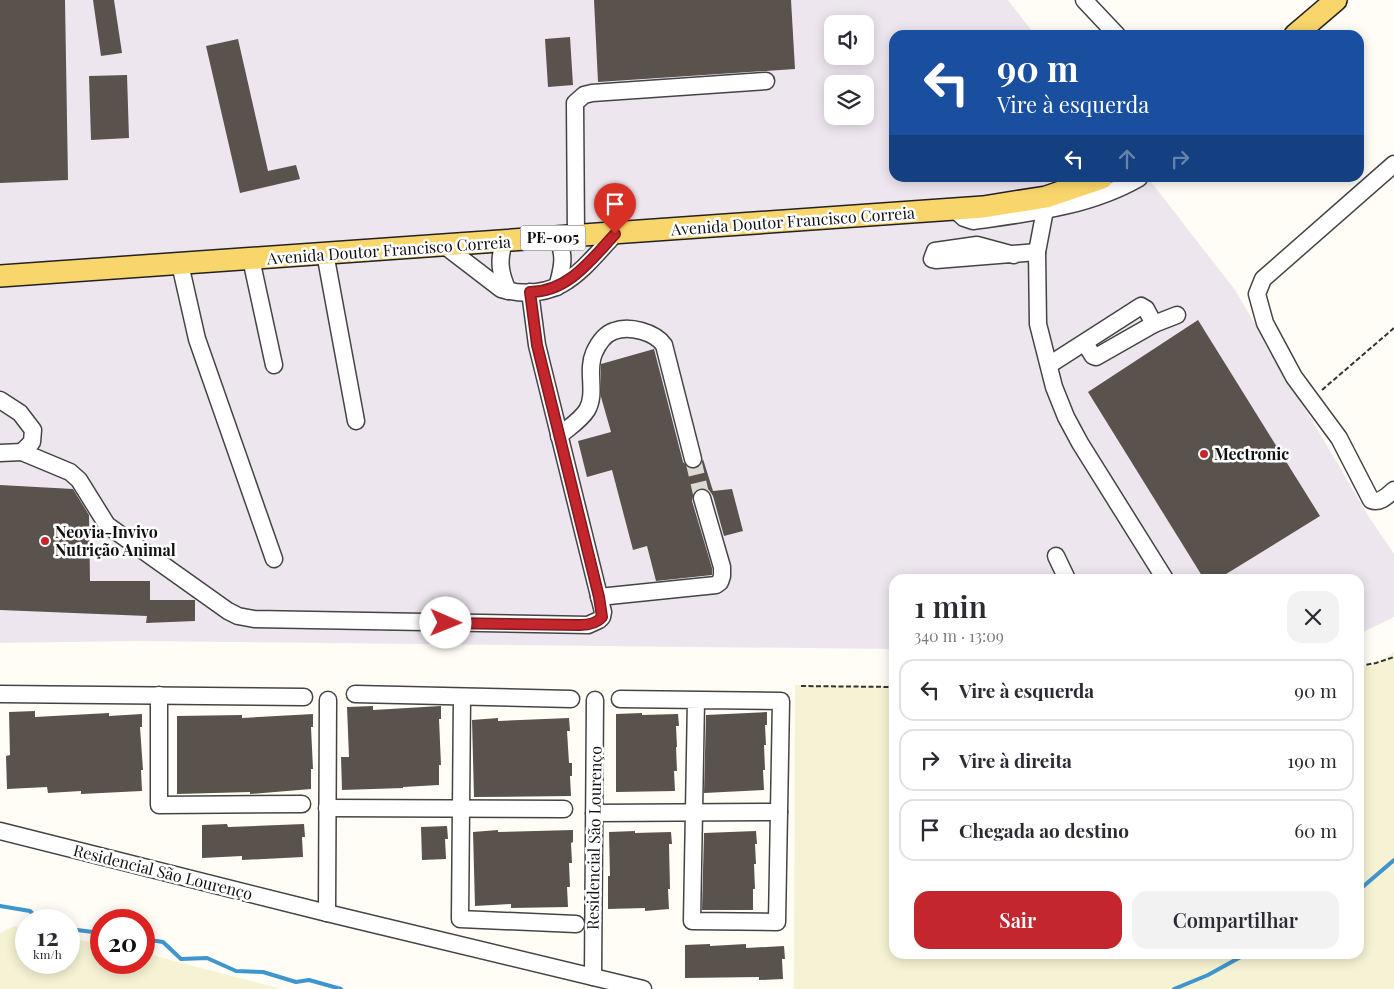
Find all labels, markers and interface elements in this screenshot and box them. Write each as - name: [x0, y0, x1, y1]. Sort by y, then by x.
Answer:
- map controls: [824, 15, 874, 125]
- button: sound: [824, 15, 874, 65]
- text: 90 m: [997, 44, 1079, 91]
- icon: left: [914, 50, 979, 115]
- button: layers: [824, 75, 874, 125]
- text: Vire à esquerda: [997, 89, 1149, 119]
- icon: left: [1060, 145, 1088, 173]
- icon: ahead: [1113, 145, 1141, 173]
- icon: right: [1166, 145, 1194, 173]
- pin: [594, 183, 636, 234]
- icon: arrive: [601, 190, 629, 218]
- street label: Avenida Doutor Francisco Correia: [669, 202, 916, 240]
- road number: PE-005: [520, 226, 586, 250]
- street label: Avenida Doutor Francisco Correia: [265, 231, 512, 269]
- place label: Mectronic: [1214, 443, 1289, 464]
- marker: Mectronic: [1198, 448, 1210, 460]
- place label: Neovia-Invivo Nutrição Animal: [55, 521, 176, 560]
- marker: Neovia-Invivo Nutrição Animal: [39, 535, 51, 547]
- text: 1 min: [914, 586, 987, 626]
- button: close: [1287, 591, 1339, 643]
- position arrow: [419, 596, 471, 648]
- text: 340 m · 13:09: [914, 625, 1004, 646]
- icon: left: [916, 676, 944, 704]
- text: Vire à esquerda: [959, 677, 1094, 703]
- text: 90 m: [1294, 677, 1337, 703]
- street label: Residencial São Lourenço: [581, 746, 606, 930]
- icon: right: [916, 746, 944, 774]
- text: Vire à direita: [959, 747, 1072, 773]
- text: 190 m: [1287, 747, 1337, 773]
- icon: arrive: [916, 816, 944, 844]
- text: Chegada ao destino: [959, 817, 1129, 843]
- text: 60 m: [1294, 817, 1337, 843]
- street label: Residencial São Lourenço: [71, 839, 255, 904]
- button: Sair: [914, 891, 1122, 949]
- button: Compartilhar: [1132, 891, 1339, 949]
- speed limit sign: 20: [90, 909, 155, 974]
- text: 12: [36, 919, 59, 952]
- text: km/h: [33, 946, 62, 962]

